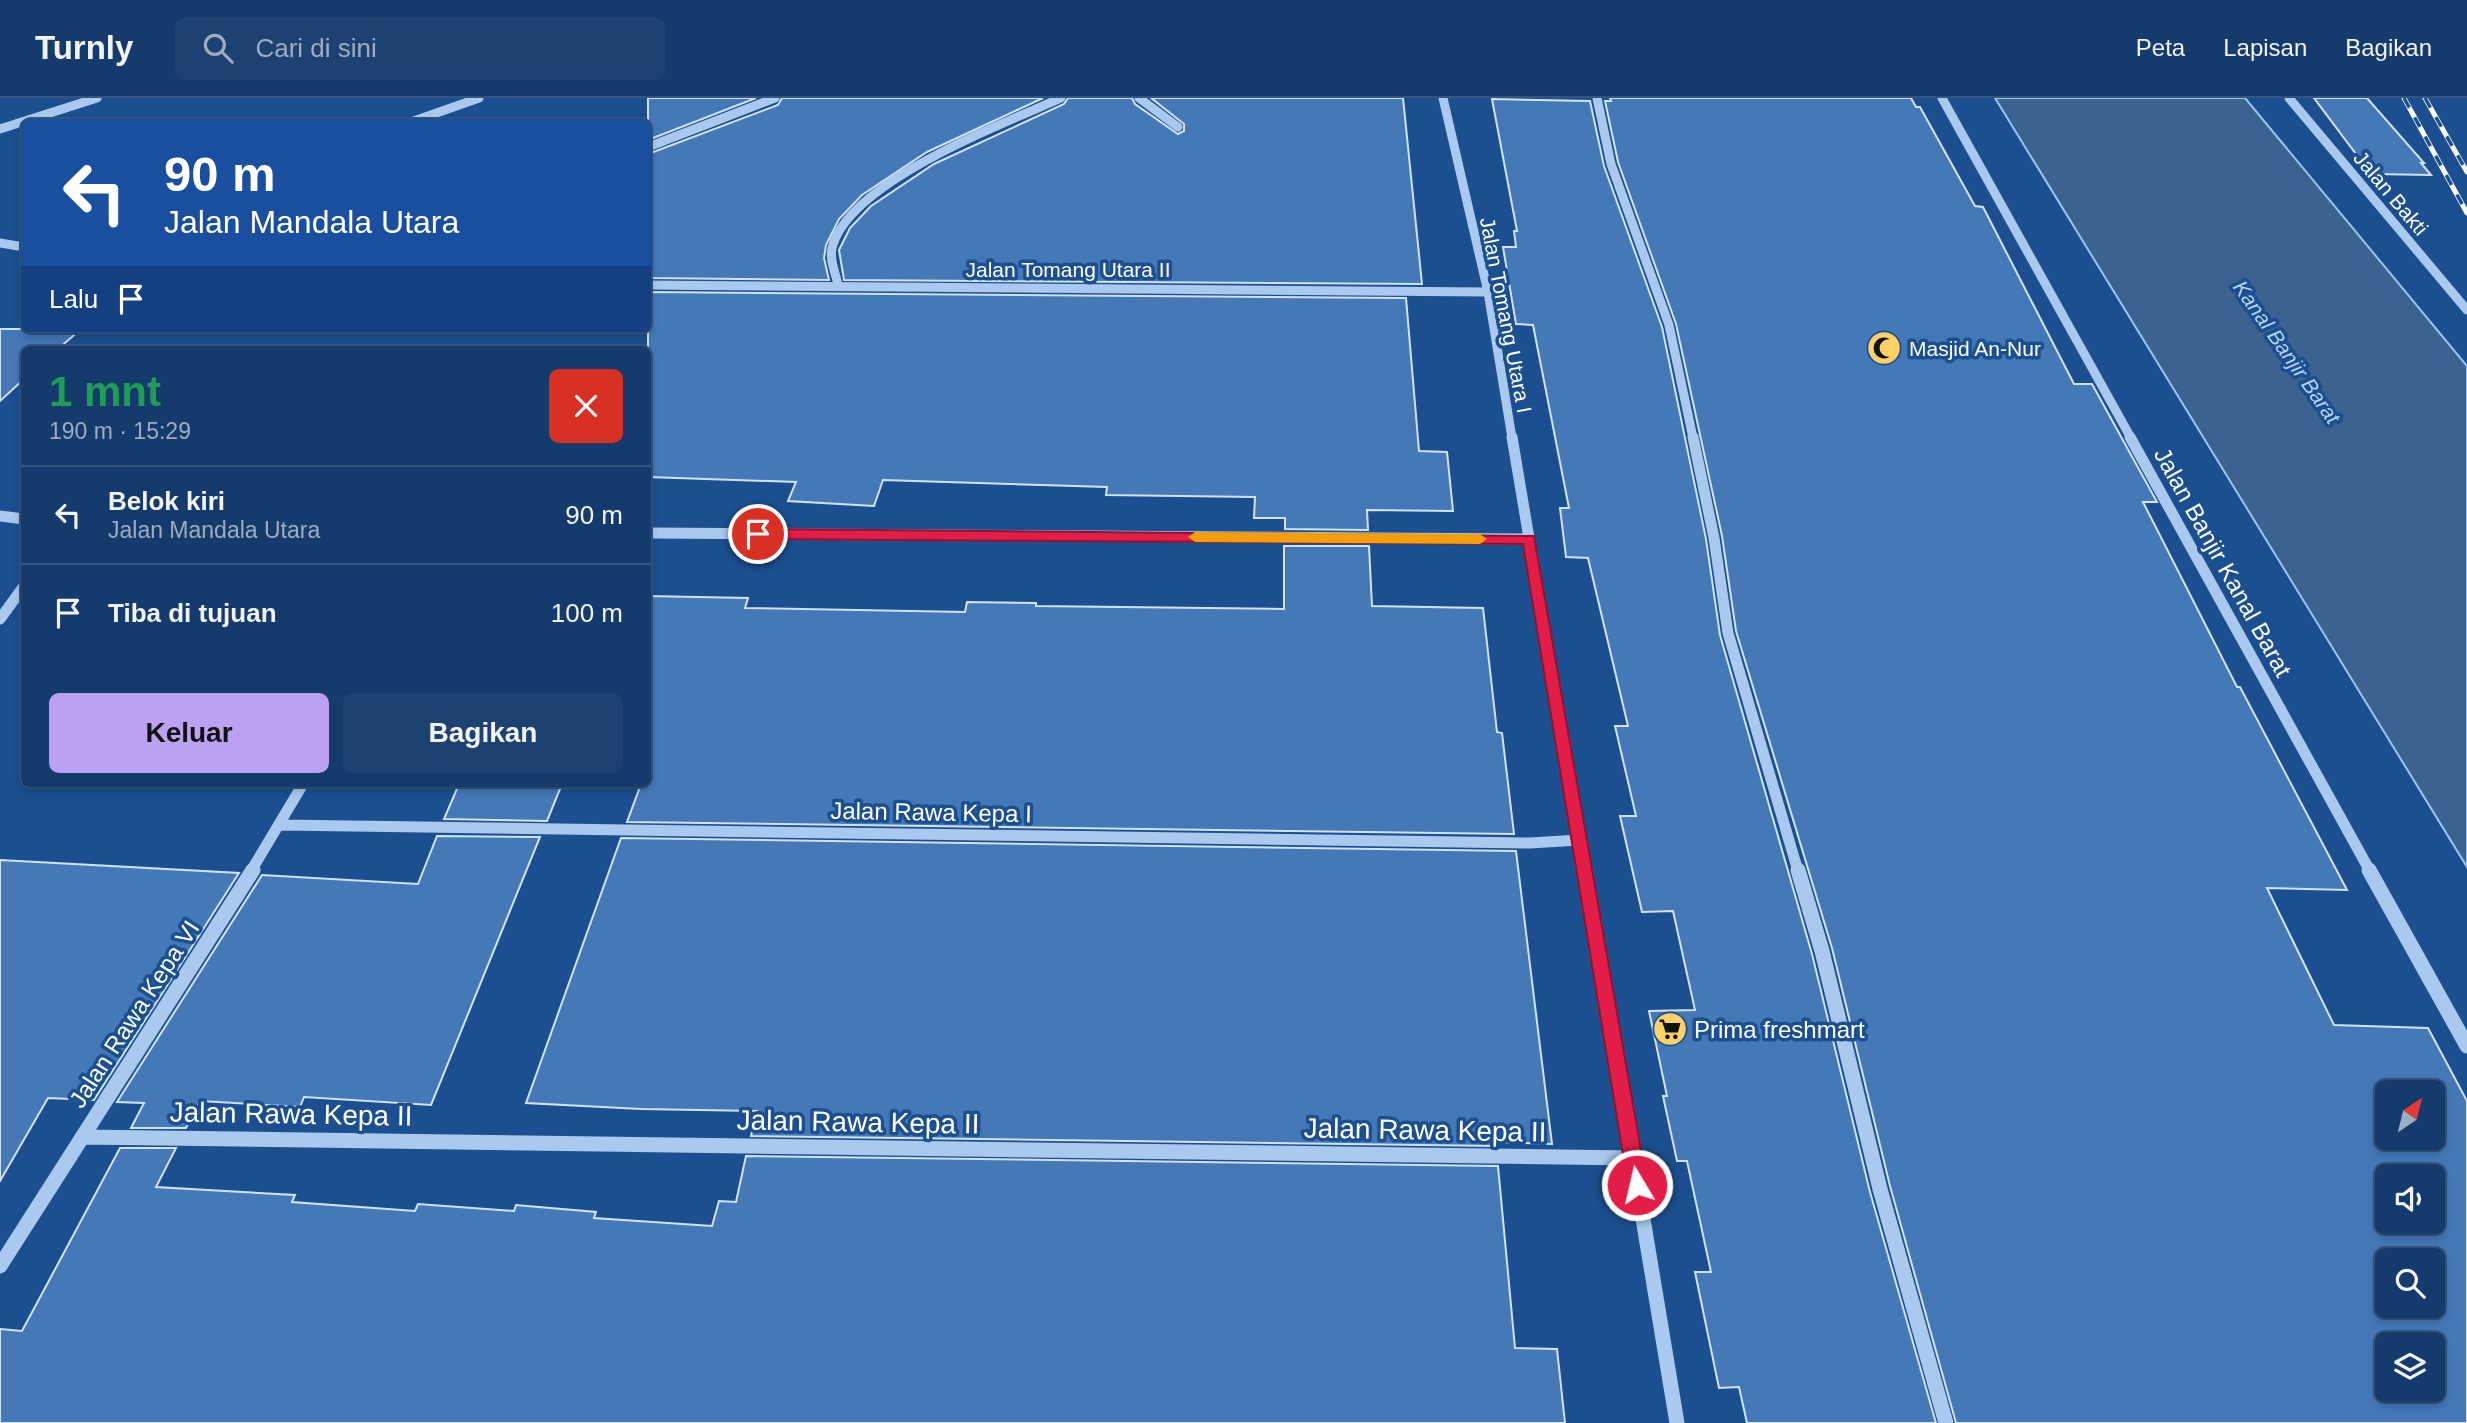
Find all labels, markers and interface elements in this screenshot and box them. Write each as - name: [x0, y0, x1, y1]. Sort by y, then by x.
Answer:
- search box: [175, 17, 665, 80]
- text: Turnly: [35, 29, 133, 66]
- icon: search: [199, 29, 237, 67]
- text: Cari di sini: [255, 33, 377, 63]
- text: Peta: [2136, 34, 2185, 61]
- text: Lapisan: [2223, 34, 2307, 61]
- text: Bagikan: [2345, 34, 2432, 61]
- street label: Jalan Bakti: [2349, 146, 2433, 240]
- icon: left: [49, 147, 140, 238]
- text: 90 m: [164, 147, 276, 201]
- text: Jalan Mandala Utara: [164, 204, 459, 240]
- street label: Jalan Tomang Utara I: [1476, 215, 1536, 415]
- street label: Jalan Tomang Utara II: [965, 258, 1171, 281]
- water label: Kanal Banjir Barat: [2229, 276, 2346, 429]
- icon: arrive: [112, 280, 150, 318]
- text: Lalu: [49, 284, 98, 314]
- mosque icon: Masjid An-Nur: [1865, 329, 1903, 367]
- place label: Masjid An-Nur: [1909, 337, 2041, 360]
- text: 1 mnt: [49, 368, 161, 415]
- button: close: [549, 369, 623, 443]
- text: 190 m · 15:29: [49, 418, 191, 444]
- street label: Jalan Banjir Kanal Barat: [2149, 443, 2297, 681]
- text: Belok kiri: [108, 486, 225, 516]
- icon: left: [49, 496, 87, 534]
- text: 90 m: [565, 500, 623, 530]
- pin: [728, 504, 788, 564]
- icon: arrive: [739, 515, 777, 553]
- text: Jalan Mandala Utara: [108, 517, 320, 543]
- icon: arrive: [49, 594, 87, 632]
- text: Tiba di tujuan: [108, 598, 277, 628]
- text: 100 m: [551, 598, 623, 628]
- button: Keluar: [49, 693, 329, 773]
- button: Bagikan: [343, 693, 623, 773]
- street label: Jalan Rawa Kepa I: [830, 797, 1032, 827]
- street label: Jalan Rawa Kepa VI: [63, 915, 205, 1113]
- supermarket icon: Prima freshmart: [1651, 1010, 1689, 1048]
- place label: Prima freshmart: [1694, 1016, 1865, 1043]
- north arrow: [2375, 1080, 2445, 1150]
- map controls: [2375, 1080, 2445, 1402]
- street label: Jalan Rawa Kepa II: [169, 1096, 413, 1132]
- street label: Jalan Rawa Kepa II: [736, 1104, 980, 1140]
- street label: Jalan Rawa Kepa II: [1303, 1112, 1547, 1148]
- position arrow: [1600, 1148, 1674, 1222]
- button: sound: [2375, 1164, 2445, 1234]
- button: search: [2375, 1248, 2445, 1318]
- button: layers: [2375, 1332, 2445, 1402]

